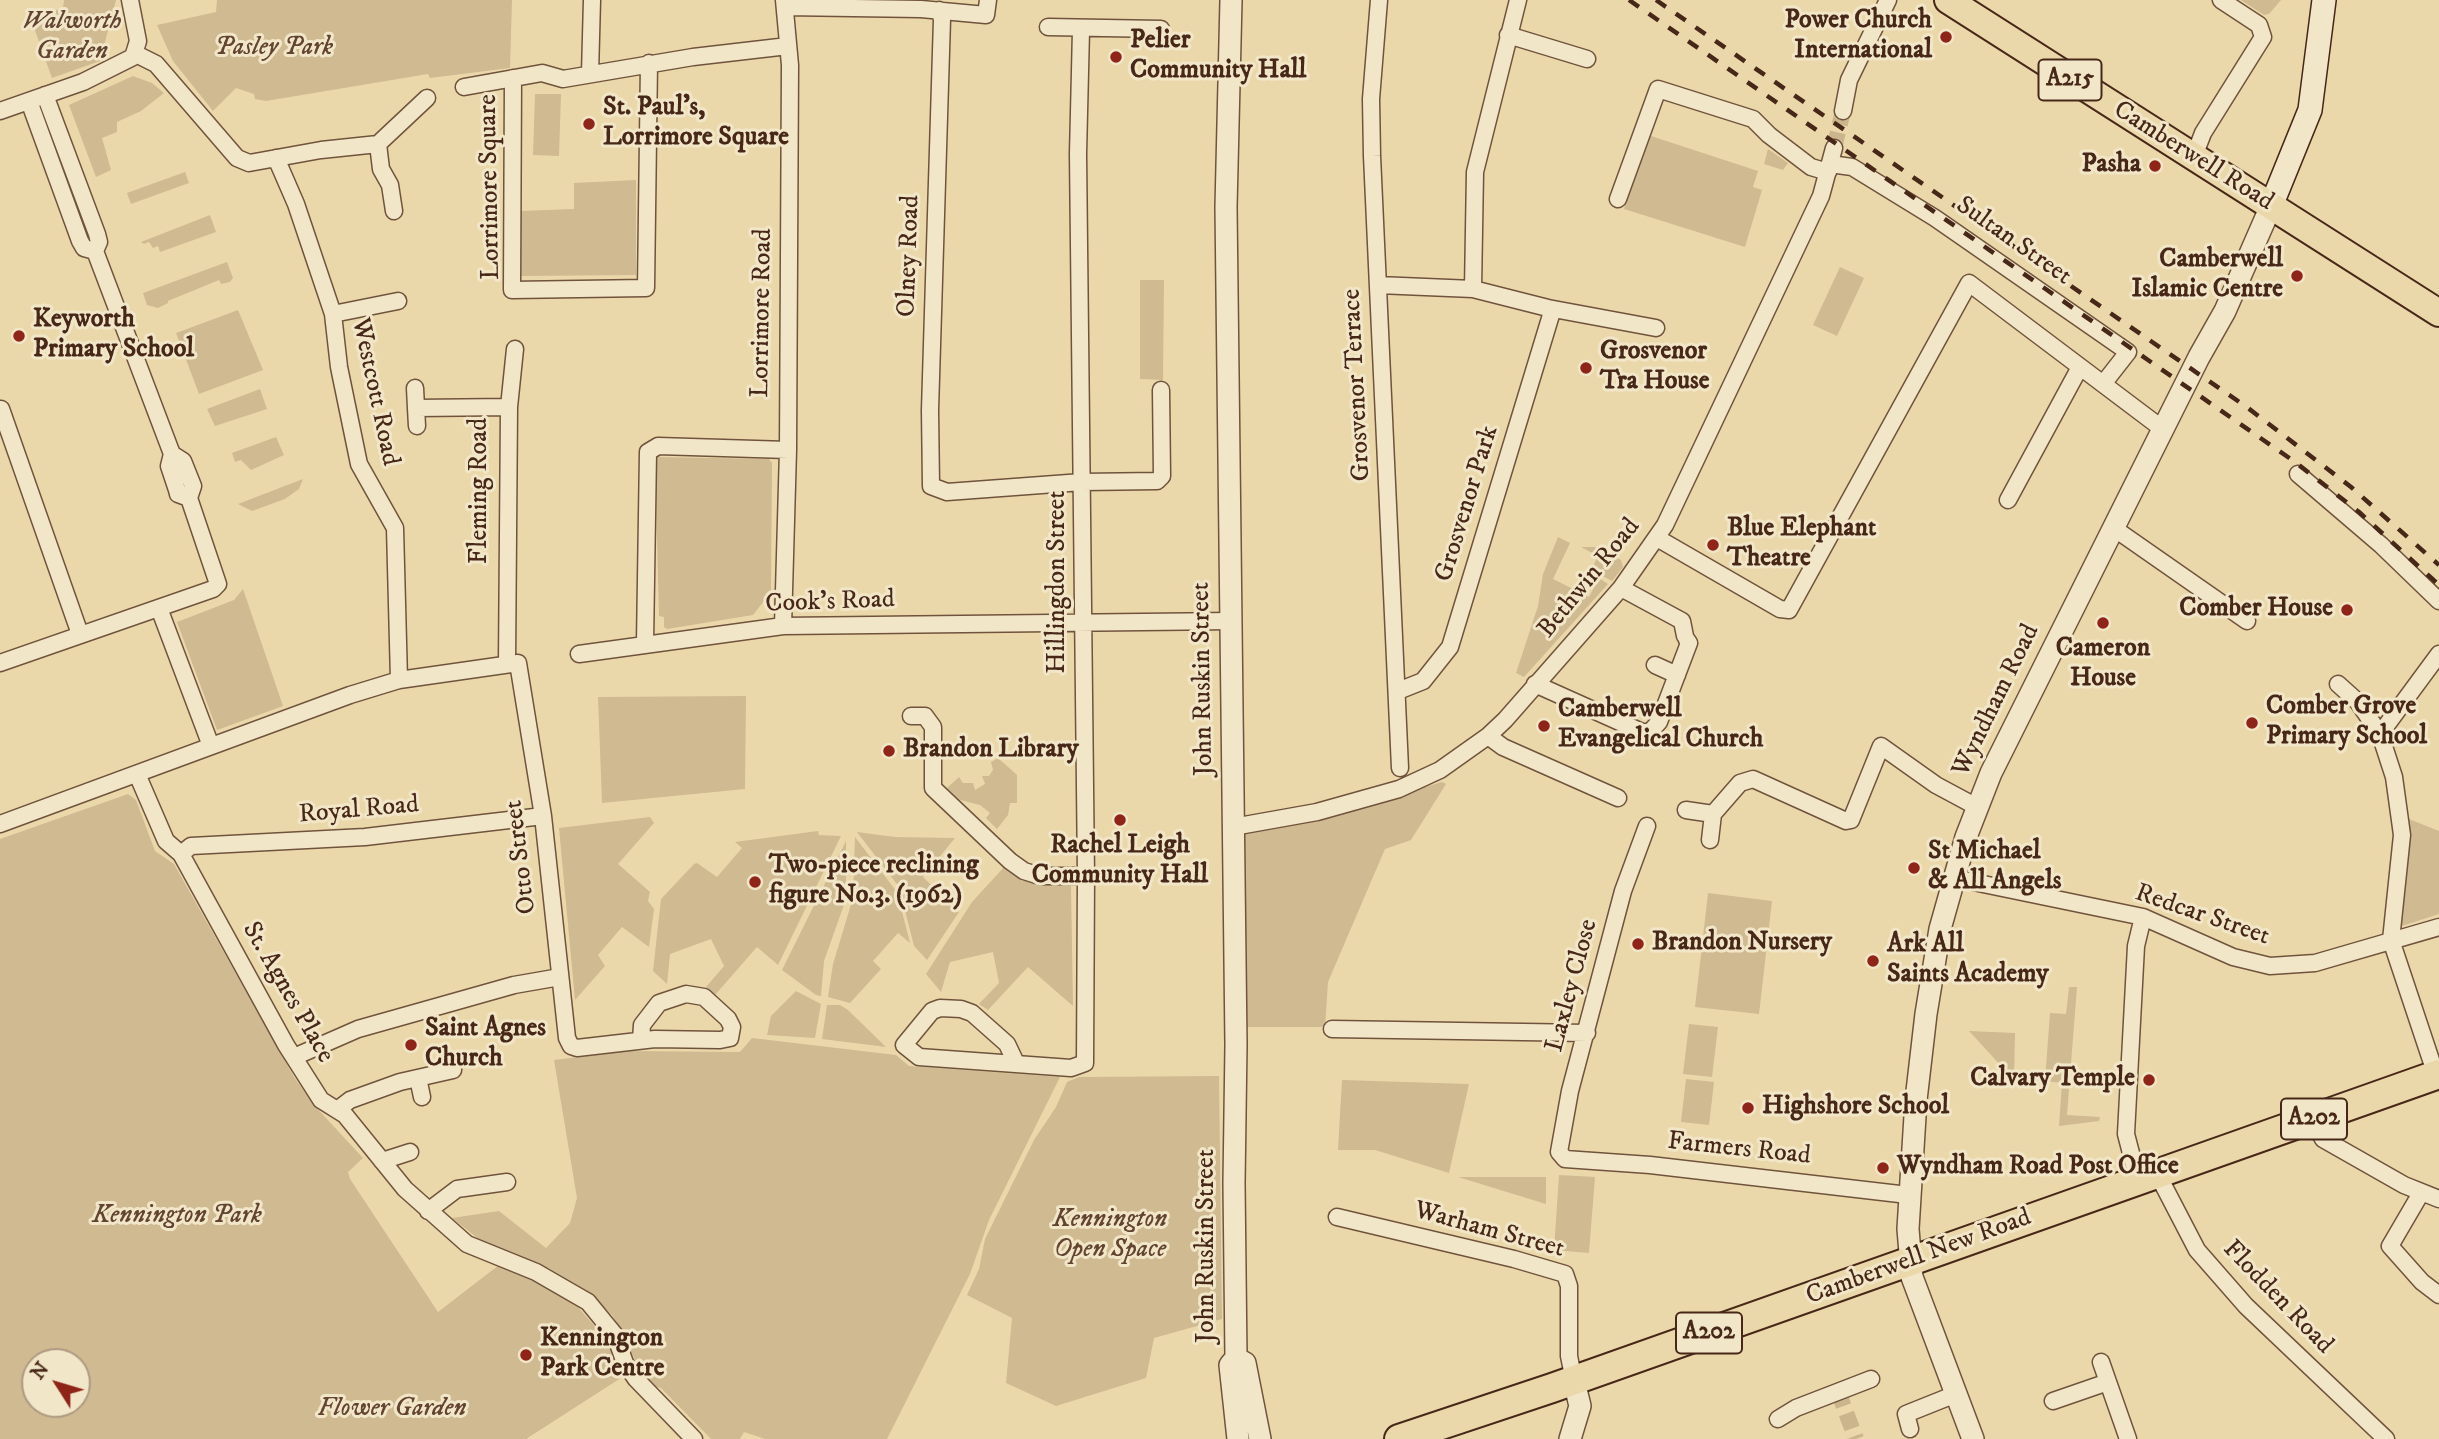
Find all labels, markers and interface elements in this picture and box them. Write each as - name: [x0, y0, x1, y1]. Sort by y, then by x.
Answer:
- place label: Power Church International: [1784, 6, 1932, 68]
- park label: Walworth Garden: [22, 7, 122, 68]
- place label: Pelier Community Hall: [1130, 26, 1306, 88]
- marker: Power Church International: [1938, 29, 1954, 45]
- park label: Pasley Park: [215, 33, 333, 65]
- marker: Pelier Community Hall: [1108, 49, 1124, 65]
- road number: A215: [2038, 60, 2102, 100]
- place label: St. Paul's, Lorrimore Square: [603, 93, 789, 154]
- street label: Lorrimore Square: [474, 94, 508, 280]
- street label: Camberwell Road: [2107, 95, 2279, 219]
- marker: St. Paul's, Lorrimore Square: [581, 116, 597, 132]
- place label: Pasha: [2081, 150, 2141, 182]
- marker: Pasha: [2147, 158, 2163, 174]
- street label: Sultan Street: [1949, 191, 2077, 293]
- street label: Olney Road: [892, 194, 928, 318]
- street label: Lorrimore Road: [746, 228, 780, 398]
- place label: Camberwell Islamic Centre: [2131, 245, 2283, 306]
- marker: Camberwell Islamic Centre: [2289, 268, 2305, 284]
- street label: Grosvenor Terrace: [1337, 288, 1379, 482]
- place label: Keyworth Primary School: [33, 305, 194, 366]
- street label: Westcott Road: [343, 315, 405, 469]
- marker: Keyworth Primary School: [11, 328, 27, 344]
- place label: Grosvenor Tra House: [1600, 337, 1709, 398]
- marker: Grosvenor Tra House: [1578, 360, 1594, 376]
- street label: Fleming Road: [465, 418, 497, 564]
- street label: Grosvenor Park: [1430, 422, 1506, 586]
- street label: Hillingdon Street: [1043, 490, 1075, 674]
- street label: Bethwin Road: [1532, 513, 1648, 645]
- place label: Blue Elephant Theatre: [1727, 514, 1876, 576]
- marker: Blue Elephant Theatre: [1705, 537, 1721, 553]
- street label: John Ruskin Street: [1187, 582, 1221, 776]
- street label: Cook's Road: [765, 585, 895, 621]
- place label: Comber House: [2179, 594, 2333, 626]
- marker: Comber House: [2339, 602, 2355, 618]
- marker: Cameron House: [2095, 615, 2111, 631]
- street label: Wyndham Road: [1947, 620, 2047, 782]
- place label: Cameron House: [2056, 634, 2150, 696]
- place label: Comber Grove Primary School: [2266, 692, 2427, 754]
- place label: Camberwell Evangelical Church: [1558, 695, 1763, 756]
- marker: Comber Grove Primary School: [2244, 715, 2260, 731]
- marker: Camberwell Evangelical Church: [1536, 718, 1552, 734]
- place label: Brandon Library: [903, 735, 1079, 767]
- marker: Brandon Library: [881, 743, 897, 759]
- street label: Royal Road: [298, 790, 420, 832]
- street label: Otto Street: [500, 798, 544, 916]
- marker: Rachel Leigh Community Hall: [1112, 812, 1128, 828]
- place label: Rachel Leigh Community Hall: [1032, 831, 1208, 892]
- place label: St Michael & All Angels: [1928, 837, 2061, 898]
- place label: Two-piece reclining figure No.3. (1962): [769, 851, 979, 912]
- marker: St Michael & All Angels: [1906, 860, 1922, 876]
- marker: Two-piece reclining figure No.3. (1962): [747, 874, 763, 890]
- street label: Redcar Street: [2131, 878, 2273, 954]
- street label: Laxley Close: [1540, 916, 1606, 1056]
- street label: St. Agnes Place: [234, 917, 340, 1069]
- place label: Brandon Nursery: [1652, 928, 1832, 960]
- place label: Ark All Saints Academy: [1887, 930, 2049, 992]
- marker: Brandon Nursery: [1630, 936, 1646, 952]
- marker: Ark All Saints Academy: [1865, 953, 1881, 969]
- place label: Saint Agnes Church: [425, 1014, 546, 1076]
- marker: Saint Agnes Church: [403, 1037, 419, 1053]
- place label: Calvary Temple: [1970, 1064, 2135, 1096]
- marker: Calvary Temple: [2141, 1072, 2157, 1088]
- place label: Highshore School: [1762, 1092, 1949, 1124]
- road number: A202: [2281, 1098, 2347, 1140]
- marker: Highshore School: [1740, 1100, 1756, 1116]
- street label: Farmers Road: [1666, 1127, 1812, 1173]
- street label: John Ruskin Street: [1192, 1149, 1224, 1343]
- place label: Wyndham Road Post Office: [1897, 1152, 2179, 1184]
- marker: Wyndham Road Post Office: [1875, 1160, 1891, 1176]
- street label: Warham Street: [1411, 1196, 1567, 1266]
- park label: Kennington Park: [92, 1201, 262, 1233]
- street label: Camberwell New Road: [1802, 1203, 2036, 1313]
- park label: Kennington Open Space: [1053, 1205, 1167, 1266]
- street label: Flodden Road: [2215, 1235, 2339, 1361]
- road number: A202: [1676, 1312, 1742, 1353]
- place label: Kennington Park Centre: [540, 1324, 664, 1386]
- marker: Kennington Park Centre: [518, 1347, 534, 1363]
- north arrow: [21, 1348, 91, 1418]
- text: N: [27, 1358, 54, 1384]
- park label: Flower Garden: [318, 1394, 466, 1426]

